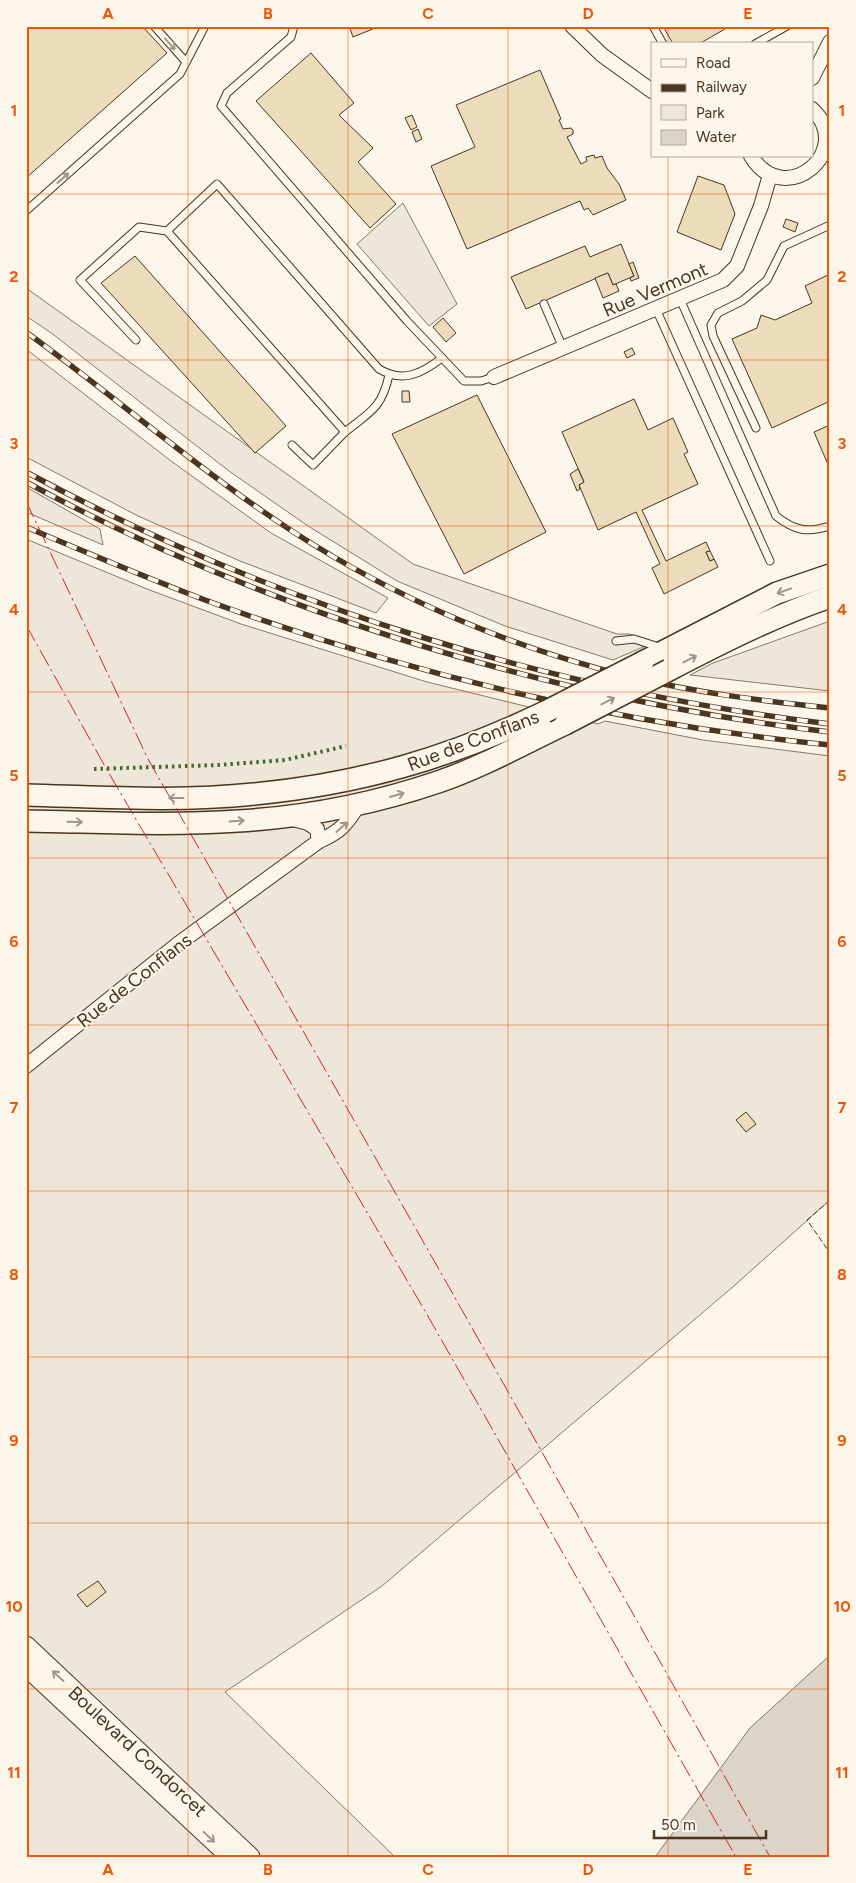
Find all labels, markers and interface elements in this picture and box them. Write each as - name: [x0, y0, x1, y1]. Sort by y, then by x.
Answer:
- text: A: [102, 4, 114, 23]
- text: B: [263, 4, 273, 23]
- text: C: [422, 4, 434, 23]
- text: D: [582, 4, 594, 23]
- text: E: [743, 4, 753, 23]
- one-way arrow: [164, 38, 176, 51]
- legend: [651, 42, 814, 158]
- text: Road: [696, 54, 731, 72]
- text: Railway: [696, 78, 747, 96]
- text: 1: [11, 101, 17, 120]
- text: 1: [839, 101, 845, 120]
- text: Park: [696, 104, 725, 122]
- text: Water: [696, 128, 736, 146]
- one-way arrow: [56, 172, 69, 184]
- street label: Rue Vermont: [599, 257, 711, 322]
- text: 2: [9, 267, 19, 286]
- text: 2: [837, 267, 847, 286]
- text: 3: [10, 434, 19, 453]
- text: 3: [838, 434, 847, 453]
- one-way arrow: [777, 587, 792, 596]
- text: 4: [9, 600, 19, 619]
- text: 4: [837, 600, 847, 619]
- one-way arrow: [683, 654, 698, 664]
- one-way arrow: [600, 696, 615, 705]
- street label: Rue de Conflans: [404, 705, 543, 776]
- text: 5: [9, 766, 19, 785]
- text: 5: [837, 766, 847, 785]
- one-way arrow: [389, 790, 405, 799]
- one-way arrow: [169, 793, 185, 803]
- one-way arrow: [66, 817, 83, 827]
- one-way arrow: [229, 817, 245, 826]
- one-way arrow: [336, 821, 349, 832]
- street label: Rue de Conflans: [72, 928, 196, 1032]
- text: 6: [9, 932, 19, 951]
- text: 6: [837, 932, 847, 951]
- text: 7: [10, 1098, 19, 1117]
- text: 7: [838, 1098, 847, 1117]
- text: 8: [9, 1265, 19, 1284]
- text: 8: [837, 1265, 847, 1284]
- text: 9: [9, 1431, 19, 1450]
- text: 9: [837, 1431, 847, 1450]
- text: 10: [5, 1597, 23, 1616]
- text: 10: [833, 1597, 851, 1616]
- one-way arrow: [52, 1670, 64, 1682]
- street label: Boulevard Condorcet: [64, 1681, 212, 1821]
- text: 11: [7, 1763, 21, 1782]
- text: 11: [835, 1763, 849, 1782]
- scale bar: [654, 1808, 766, 1840]
- text: 50 m: [661, 1816, 696, 1834]
- one-way arrow: [203, 1831, 216, 1843]
- text: A: [102, 1860, 114, 1879]
- text: B: [263, 1860, 273, 1879]
- text: C: [422, 1860, 434, 1879]
- text: D: [582, 1860, 594, 1879]
- text: E: [743, 1860, 753, 1879]

